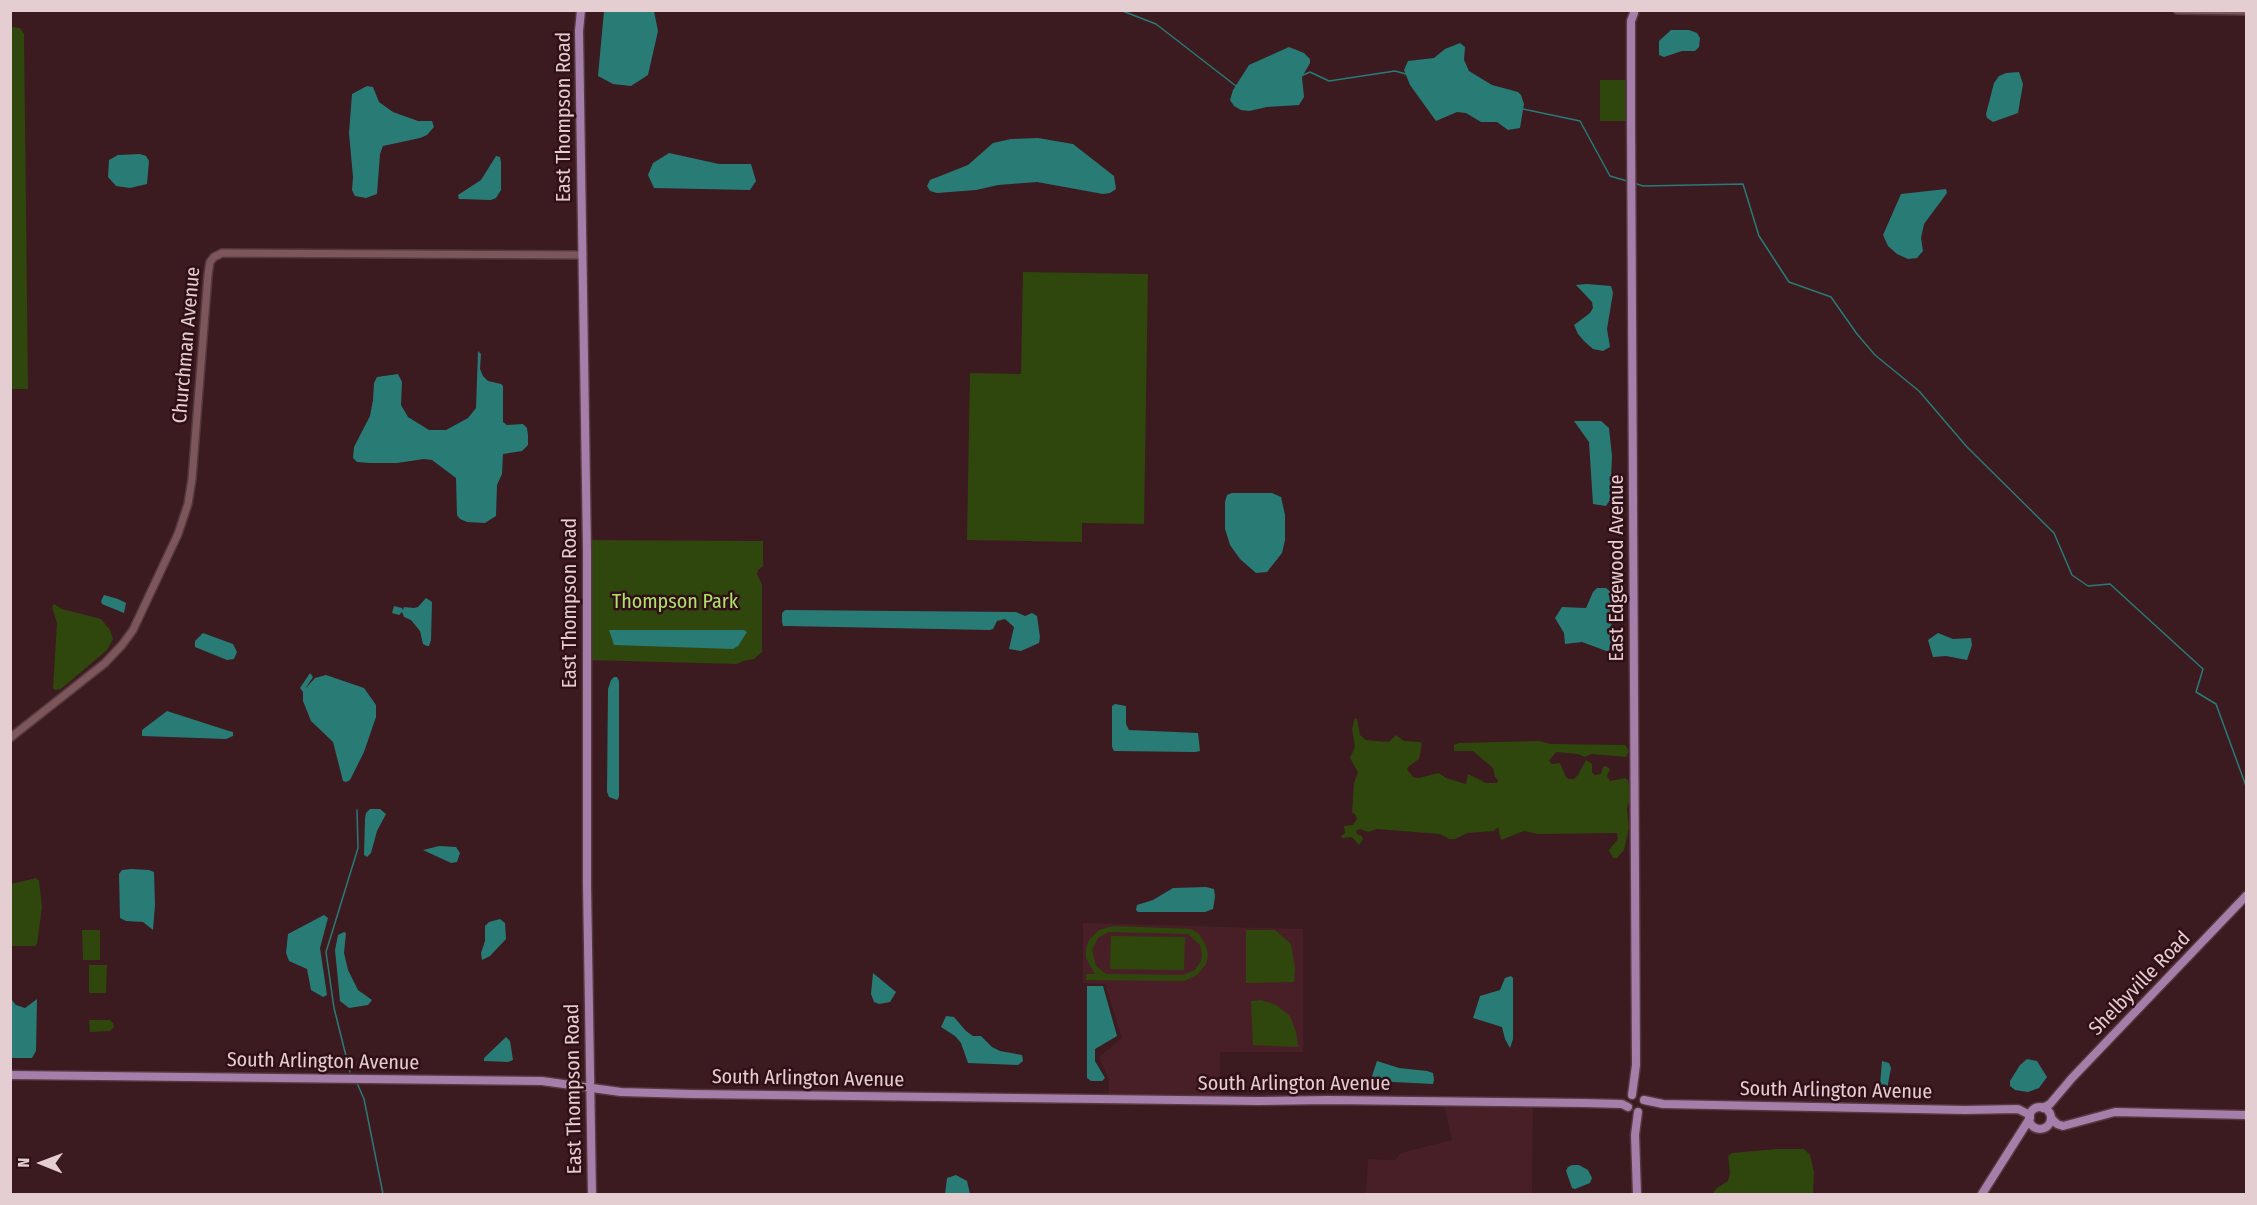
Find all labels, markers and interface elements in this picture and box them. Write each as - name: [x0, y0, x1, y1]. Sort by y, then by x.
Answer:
- street label: East Thompson Road: [552, 32, 576, 202]
- street label: Churchman Avenue: [168, 266, 206, 424]
- street label: East Edgewood Avenue: [1605, 475, 1629, 661]
- street label: East Thompson Road: [558, 518, 582, 688]
- park label: Thompson Park: [612, 590, 738, 614]
- street label: Shelbyville Road: [2084, 927, 2196, 1041]
- street label: East Thompson Road: [561, 1003, 587, 1175]
- street label: South Arlington Avenue: [227, 1048, 419, 1076]
- street label: South Arlington Avenue: [712, 1065, 904, 1093]
- street label: South Arlington Avenue: [1198, 1072, 1390, 1096]
- street label: South Arlington Avenue: [1740, 1077, 1932, 1105]
- north arrow: [12, 1133, 72, 1193]
- text: N: [14, 1158, 33, 1168]

